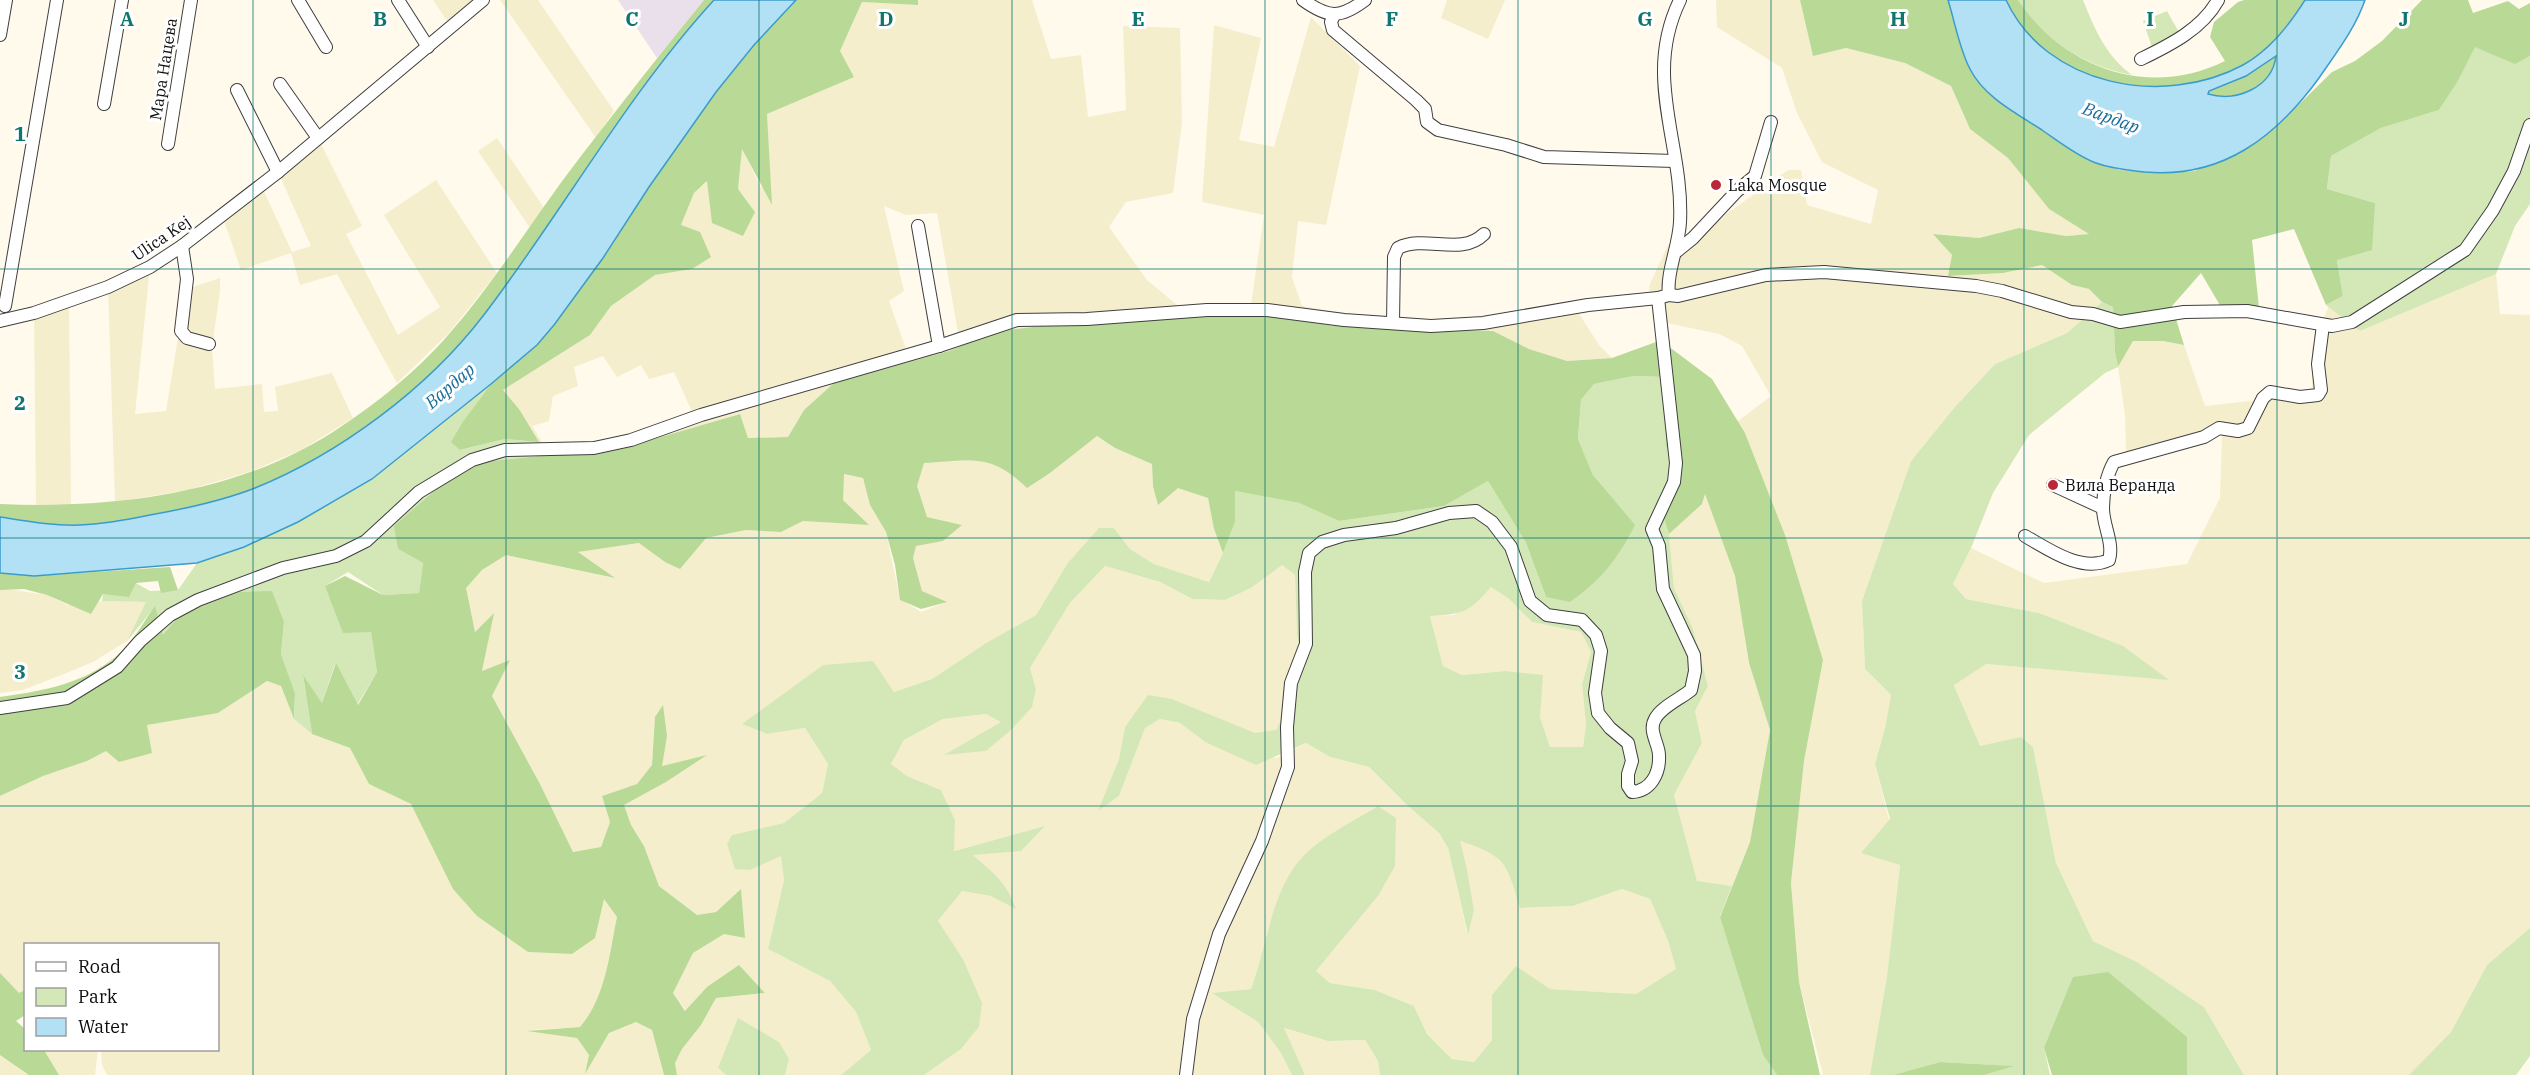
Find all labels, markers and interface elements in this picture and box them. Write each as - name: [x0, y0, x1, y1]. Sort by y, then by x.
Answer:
- text: A: [120, 5, 134, 32]
- text: B: [373, 5, 387, 32]
- text: C: [625, 5, 639, 32]
- text: D: [878, 5, 894, 32]
- text: E: [1131, 5, 1145, 32]
- text: F: [1386, 5, 1398, 32]
- text: G: [1637, 5, 1653, 32]
- text: H: [1890, 5, 1906, 32]
- text: I: [2146, 5, 2154, 32]
- text: J: [2399, 5, 2409, 32]
- street label: Мара Нацева: [145, 16, 181, 122]
- water label: Вардар: [2079, 96, 2143, 138]
- text: 1: [14, 120, 26, 147]
- place label: Laka Mosque: [1728, 175, 1827, 195]
- marker: Laka Mosque: [1709, 178, 1723, 192]
- street label: Ulica Kej: [128, 211, 194, 265]
- water label: Вардар: [419, 358, 479, 414]
- text: 2: [14, 389, 26, 416]
- place label: Вила Веранда: [2065, 475, 2176, 495]
- marker: Вила Веранда: [2046, 478, 2060, 492]
- text: 3: [14, 658, 26, 685]
- legend: [24, 943, 219, 1051]
- text: Road: [78, 955, 121, 978]
- text: Park: [78, 985, 118, 1008]
- text: Water: [78, 1015, 128, 1038]

